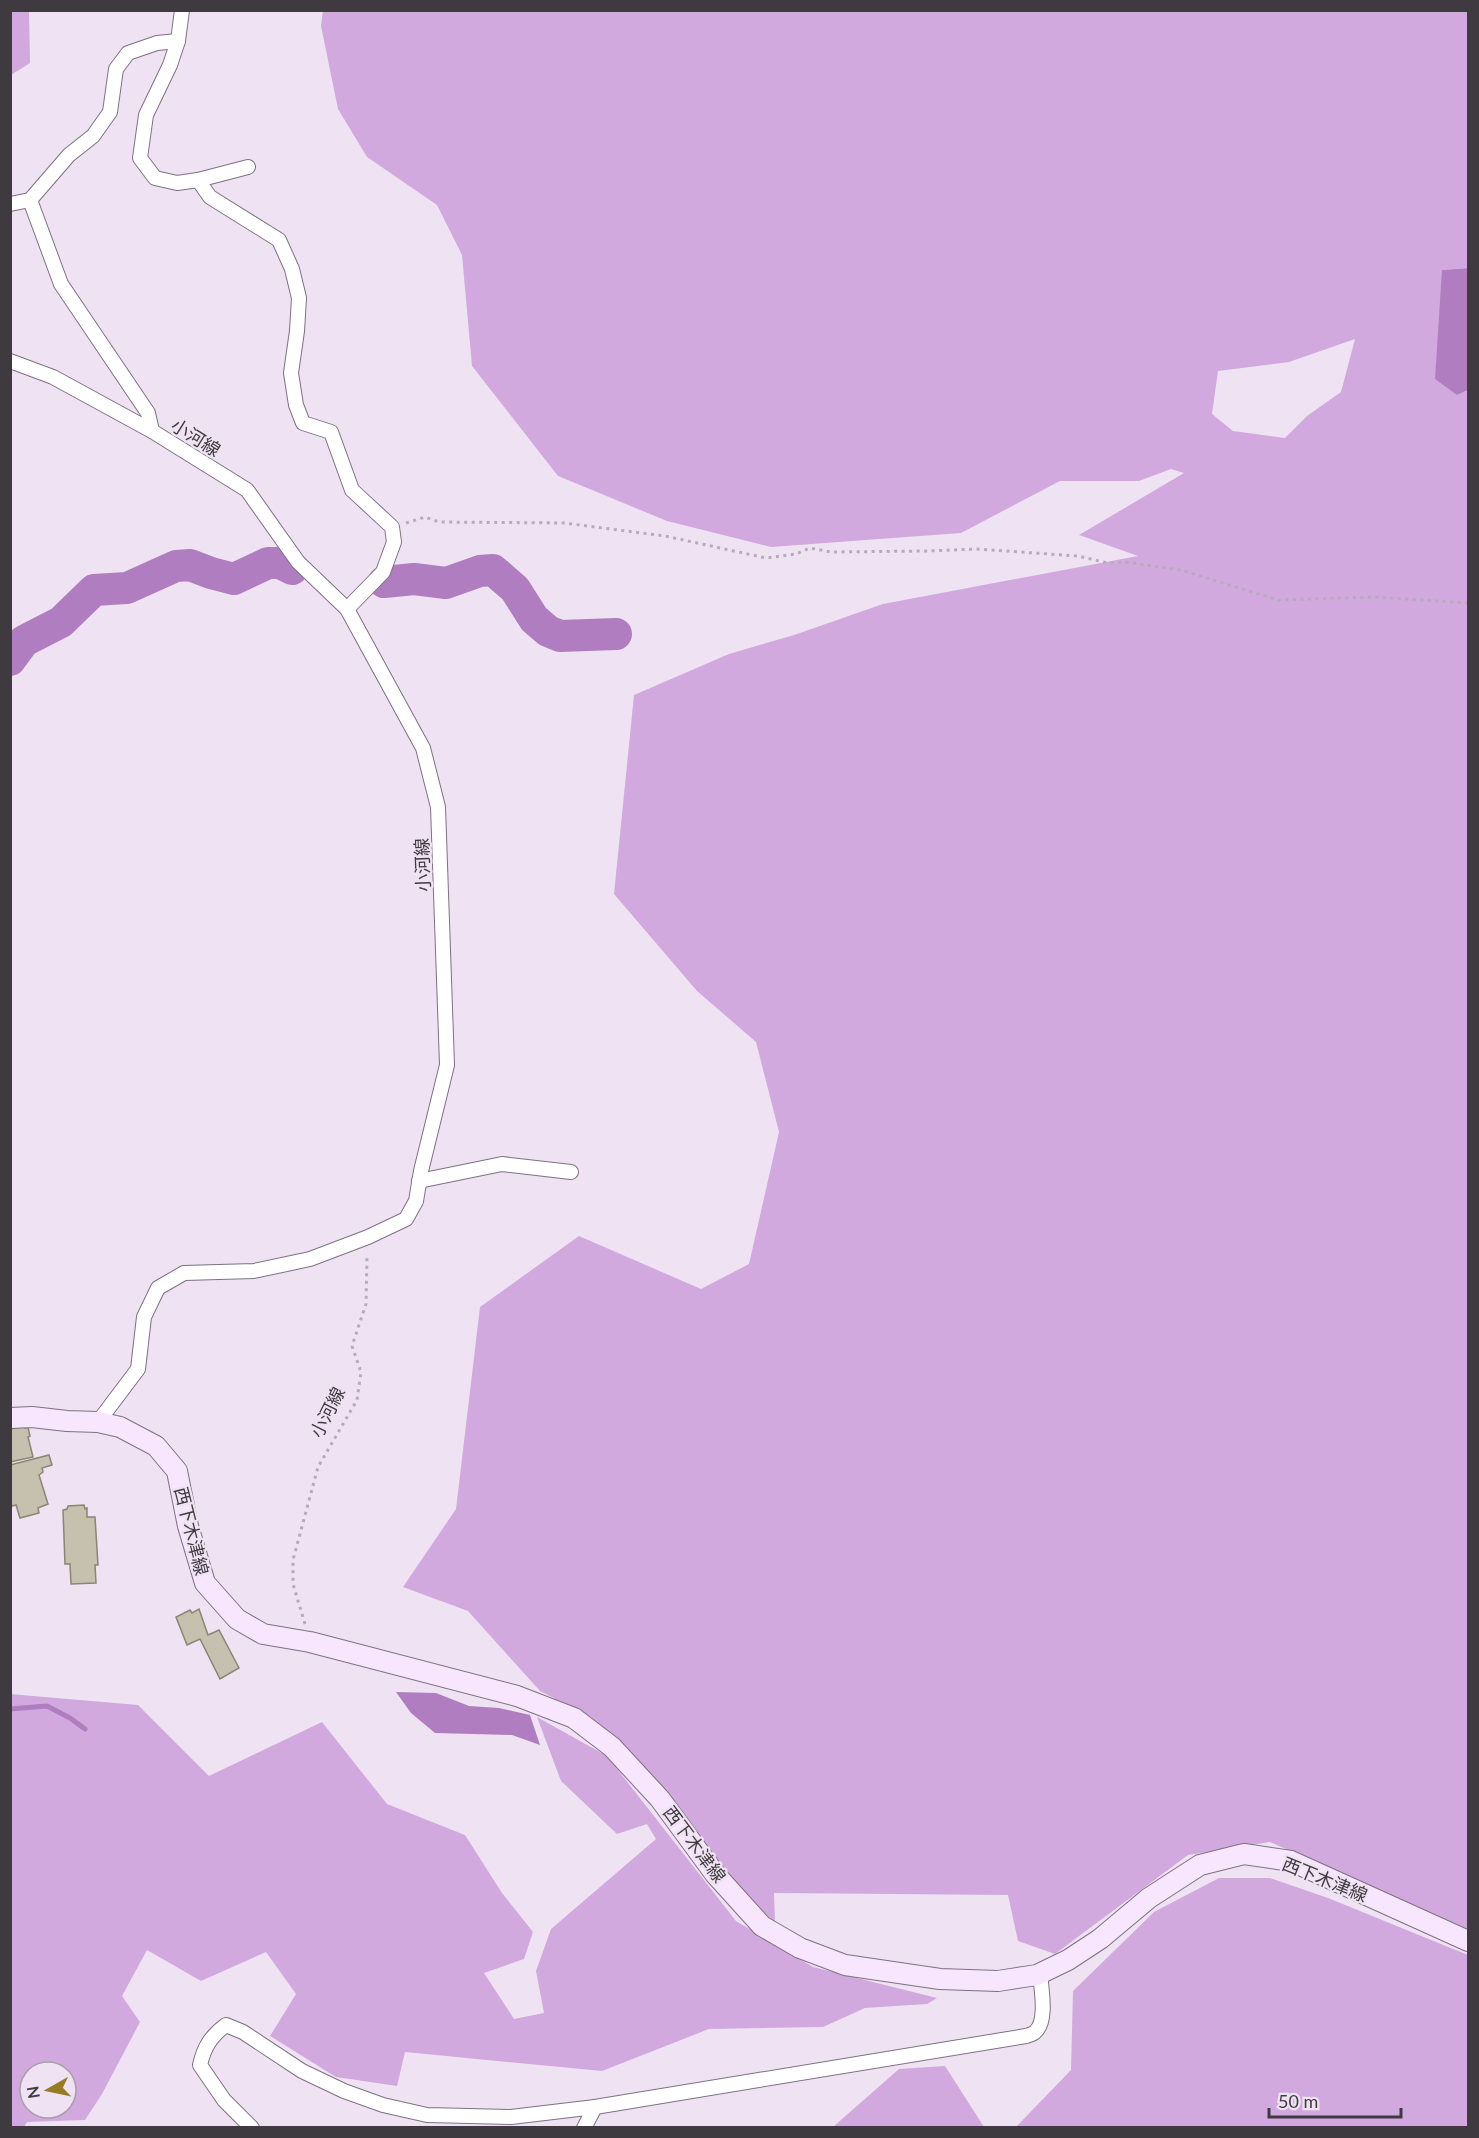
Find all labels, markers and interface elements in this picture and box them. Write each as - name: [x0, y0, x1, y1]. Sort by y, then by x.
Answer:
- street label: 小河線: [167, 413, 225, 461]
- street label: 小河線: [410, 838, 434, 892]
- street label: 小河線: [305, 1383, 349, 1441]
- street label: 西下木津線: [170, 1485, 214, 1577]
- street label: 西下木津線: [659, 1801, 731, 1887]
- street label: 西下木津線: [1279, 1852, 1371, 1906]
- north arrow: [18, 2060, 78, 2120]
- scale bar: [1269, 2081, 1401, 2119]
- text: N: [22, 2085, 43, 2100]
- text: 50 m: [1278, 2090, 1318, 2112]

